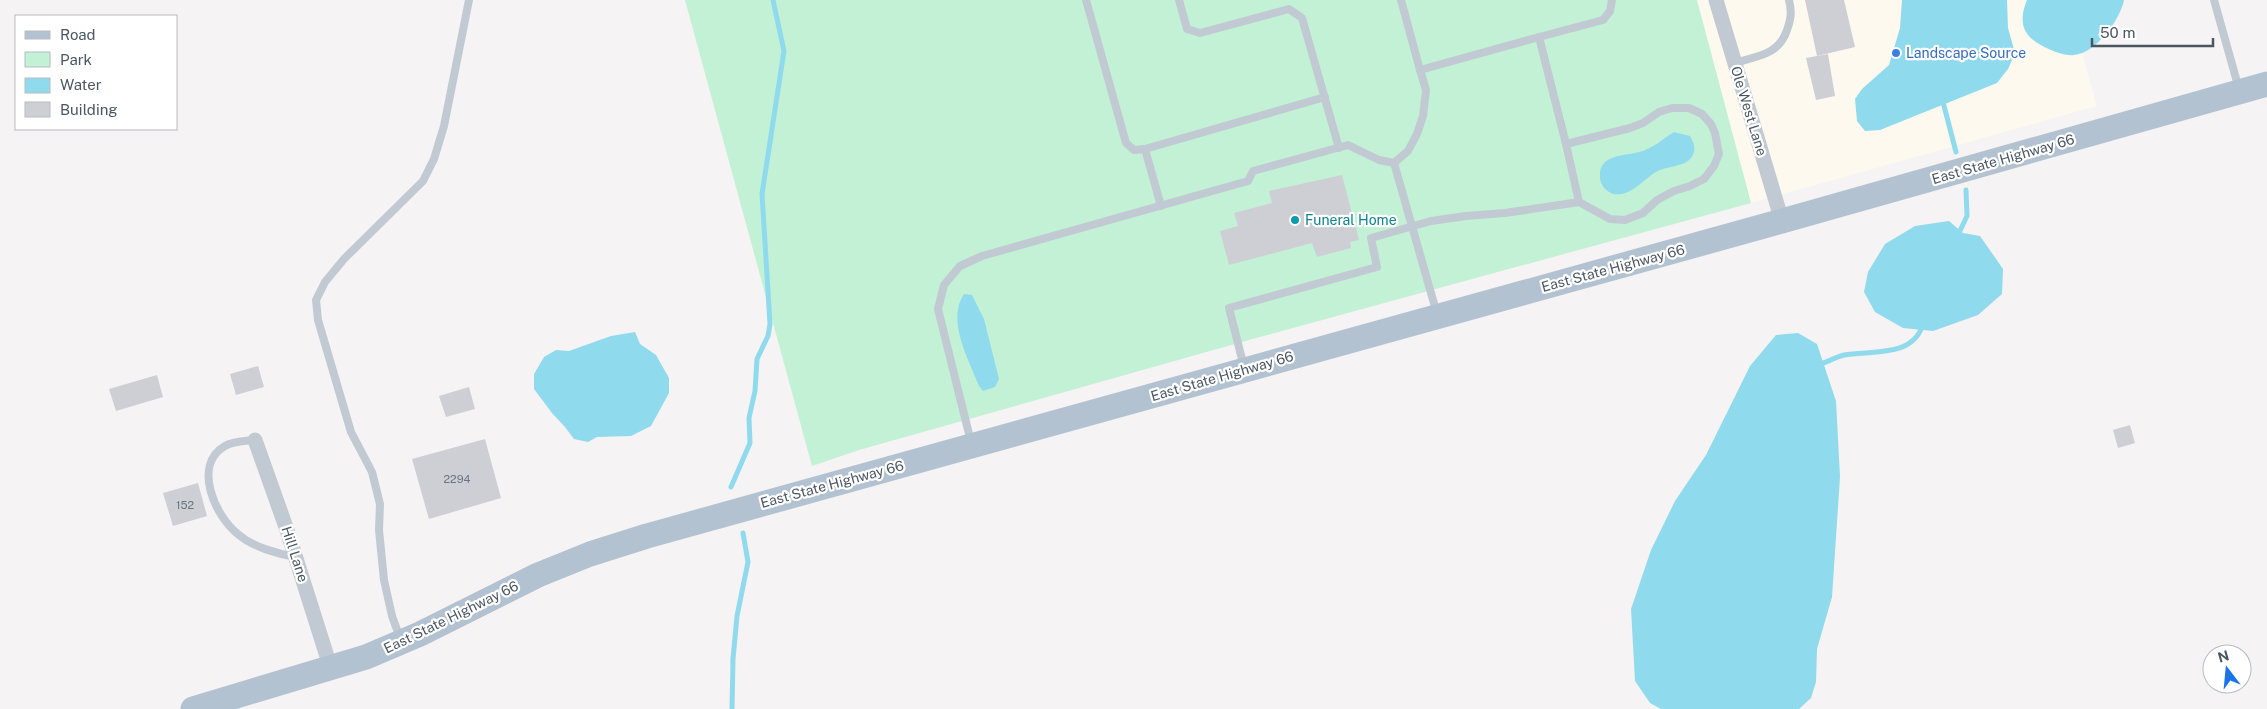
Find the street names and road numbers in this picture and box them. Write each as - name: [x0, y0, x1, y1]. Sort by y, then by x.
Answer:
- street label: Ole West Lane: [1728, 64, 1770, 158]
- street label: East State Highway 66: [1930, 131, 2076, 187]
- street label: East State Highway 66: [1540, 241, 1687, 295]
- street label: East State Highway 66: [1149, 348, 1295, 404]
- street label: East State Highway 66: [759, 457, 906, 511]
- street label: Hill Lane: [278, 524, 312, 584]
- street label: East State Highway 66: [381, 577, 521, 657]

